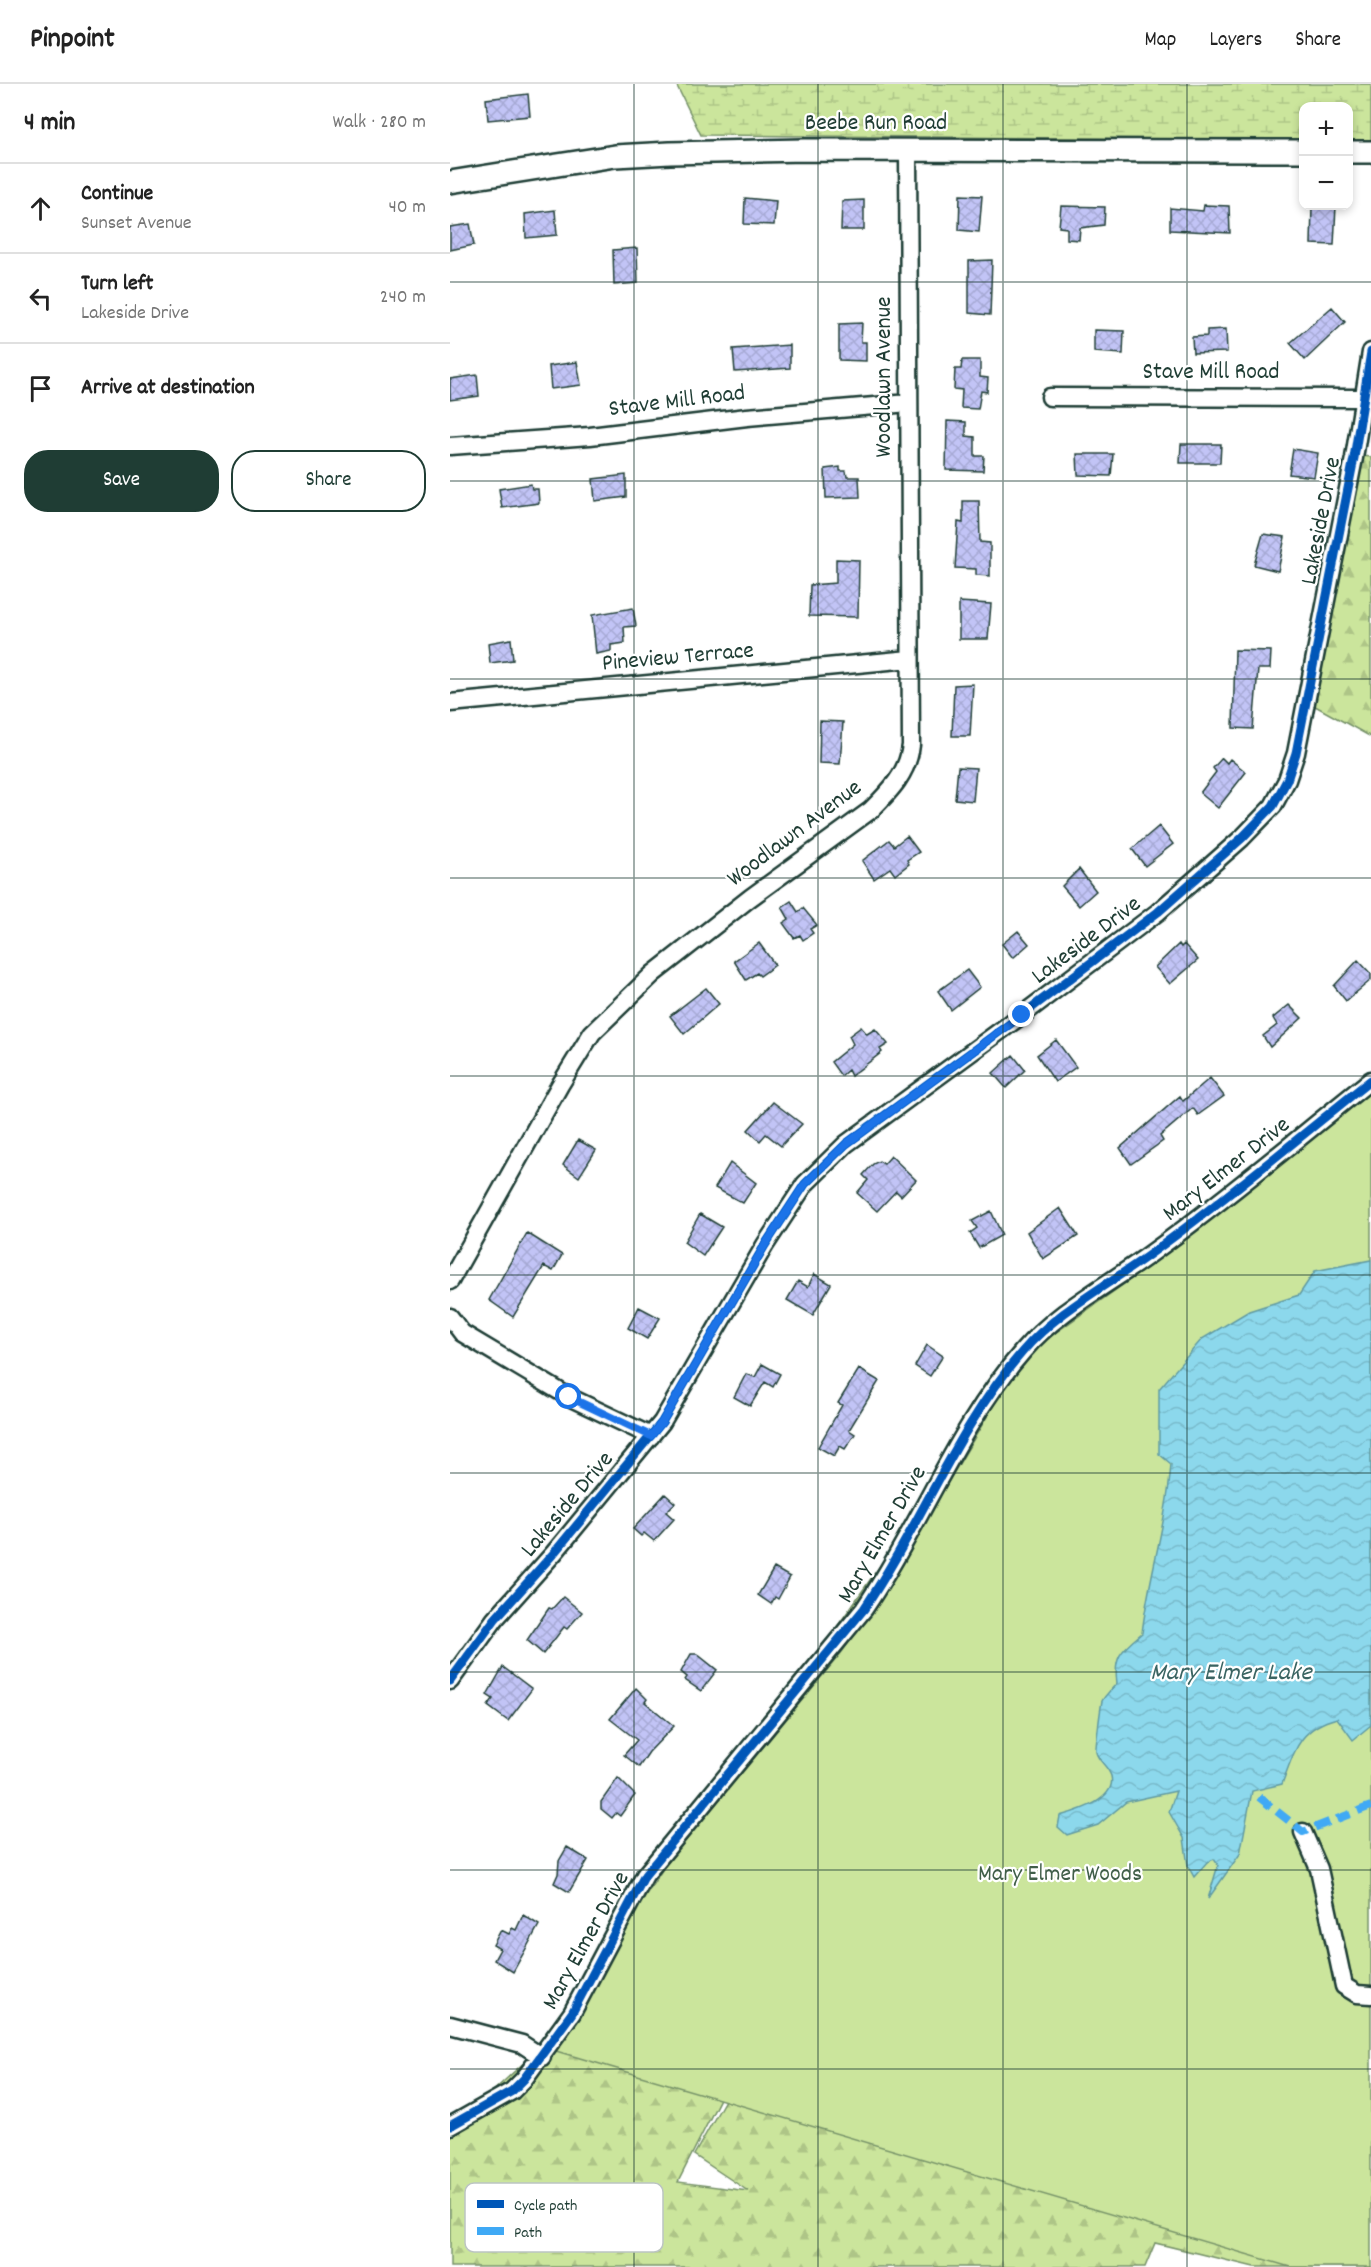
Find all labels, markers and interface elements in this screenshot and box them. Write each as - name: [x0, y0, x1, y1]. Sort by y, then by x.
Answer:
- text: Pinpoint: [30, 21, 115, 61]
- text: Map: [1145, 26, 1176, 56]
- text: Layers: [1209, 26, 1262, 56]
- text: Share: [1295, 26, 1341, 56]
- map controls: [1299, 102, 1353, 210]
- button: +: [1299, 102, 1353, 156]
- text: 4 min: [24, 105, 75, 142]
- street label: Beebe Run Road: [805, 107, 947, 141]
- text: Walk · 280 m: [332, 109, 426, 137]
- button: −: [1299, 156, 1353, 210]
- text: Continue: [81, 179, 153, 210]
- icon: ahead: [24, 192, 57, 225]
- text: 40 m: [388, 194, 426, 222]
- text: Sunset Avenue: [81, 210, 192, 238]
- text: Turn left: [81, 269, 153, 300]
- icon: left: [24, 282, 57, 315]
- text: 240 m: [380, 284, 426, 312]
- street label: Woodlawn Avenue: [868, 296, 902, 458]
- text: Lakeside Drive: [81, 300, 189, 328]
- street label: Stave Mill Road: [1142, 356, 1280, 390]
- icon: arrive: [24, 372, 57, 405]
- text: Arrive at destination: [81, 373, 255, 404]
- street label: Stave Mill Road: [607, 377, 747, 427]
- button: Save: [24, 450, 219, 512]
- button: Share: [231, 450, 426, 512]
- street label: Lakeside Drive: [1293, 454, 1351, 588]
- street label: Pineview Terrace: [601, 634, 755, 682]
- street label: Woodlawn Avenue: [720, 772, 870, 896]
- street label: Lakeside Drive: [1025, 888, 1149, 994]
- route end: [1008, 1001, 1034, 1027]
- street label: Mary Elmer Drive: [1156, 1109, 1298, 1231]
- route start: [555, 1383, 581, 1409]
- street label: Lakeside Drive: [513, 1444, 623, 1566]
- street label: Mary Elmer Drive: [830, 1460, 936, 1610]
- water label: Mary Elmer Lake: [1150, 1655, 1313, 1692]
- park label: Mary Elmer Woods: [978, 1858, 1142, 1892]
- street label: Mary Elmer Drive: [535, 1866, 639, 2016]
- legend: [465, 2183, 663, 2252]
- text: Cycle path: [514, 2195, 577, 2218]
- text: Path: [514, 2222, 542, 2245]

